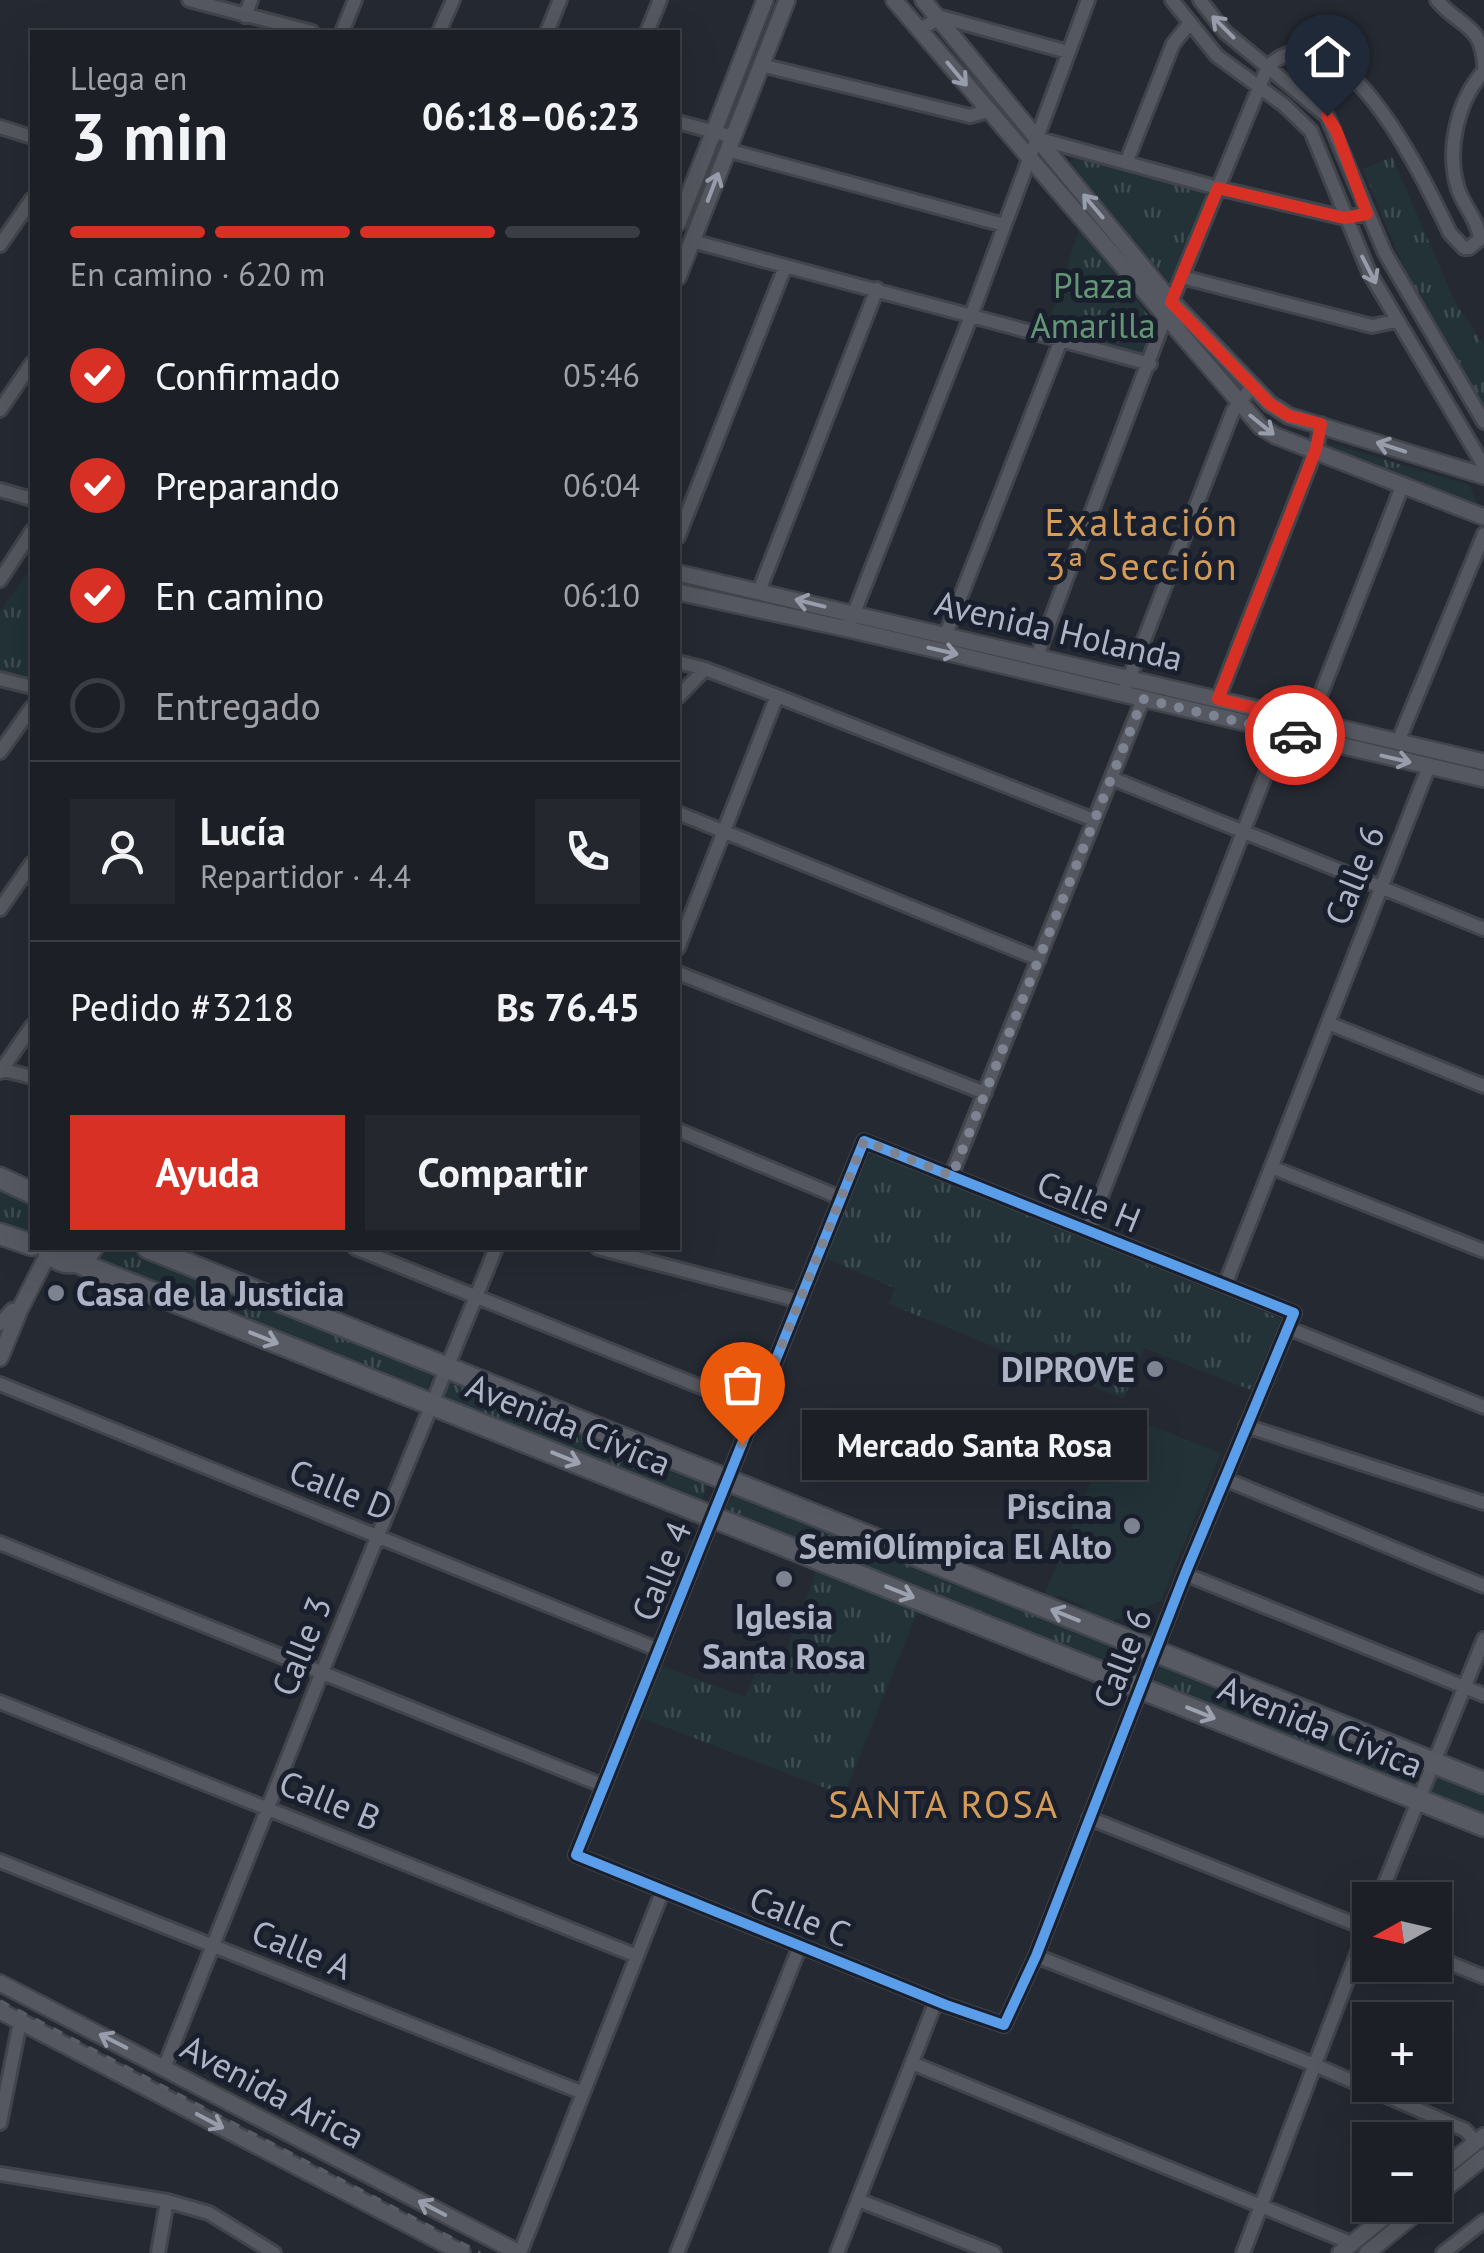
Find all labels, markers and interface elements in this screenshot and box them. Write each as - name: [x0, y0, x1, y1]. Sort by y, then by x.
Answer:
- pin: [1285, 14, 1370, 117]
- one-way arrow: [1211, 16, 1235, 40]
- icon: home: [1300, 29, 1355, 84]
- text: Llega en: [70, 57, 187, 99]
- one-way arrow: [946, 61, 968, 87]
- text: 06:18–06:23: [422, 91, 640, 140]
- text: 3 min: [70, 94, 229, 178]
- one-way arrow: [705, 172, 723, 203]
- one-way arrow: [1082, 194, 1104, 220]
- text: En camino · 620 m: [70, 253, 325, 295]
- one-way arrow: [1360, 254, 1379, 284]
- park label: Plaza Amarilla: [1030, 262, 1156, 348]
- icon: check: [70, 348, 125, 403]
- text: Confirmado: [155, 351, 340, 400]
- text: 05:46: [563, 354, 640, 396]
- one-way arrow: [1249, 414, 1275, 436]
- one-way arrow: [1376, 437, 1407, 455]
- icon: check: [70, 458, 125, 513]
- text: Preparando: [155, 461, 340, 510]
- text: 06:04: [563, 464, 640, 506]
- district label: Exaltación 3ª Sección: [1044, 497, 1240, 590]
- icon: check: [70, 568, 125, 623]
- text: En camino: [155, 571, 324, 620]
- text: 06:10: [563, 574, 640, 616]
- street label: Avenida Holanda: [931, 579, 1187, 681]
- one-way arrow: [795, 593, 826, 612]
- one-way arrow: [927, 643, 959, 661]
- text: Entregado: [155, 681, 321, 730]
- courier: [1245, 685, 1345, 785]
- icon: car: [1268, 708, 1323, 763]
- one-way arrow: [1380, 750, 1411, 769]
- button: person: [70, 799, 175, 904]
- button: phone: [535, 799, 640, 904]
- text: Lucía: [200, 806, 286, 855]
- street label: Calle 6: [1313, 818, 1395, 932]
- text: Repartidor · 4.4: [200, 855, 411, 897]
- text: Pedido #3218: [70, 982, 294, 1031]
- text: Bs 76.45: [496, 982, 640, 1031]
- button: Ayuda: [70, 1115, 345, 1230]
- button: Compartir: [365, 1115, 640, 1230]
- street label: Calle H: [1030, 1159, 1148, 1243]
- place label: Casa de la Justicia: [76, 1270, 344, 1316]
- marker: Casa de la Justicia: [45, 1282, 67, 1304]
- one-way arrow: [248, 1330, 279, 1348]
- pin: [700, 1342, 785, 1445]
- place label: DIPROVE: [1001, 1346, 1135, 1392]
- icon: bag: [715, 1357, 770, 1412]
- marker: DIPROVE: [1144, 1358, 1166, 1380]
- street label: Avenida Cívica: [460, 1362, 678, 1486]
- callout: Mercado Santa Rosa: [802, 1409, 1147, 1479]
- text: Mercado Santa Rosa: [837, 1424, 1112, 1466]
- street label: Calle D: [283, 1448, 399, 1530]
- one-way arrow: [550, 1451, 581, 1469]
- place label: Piscina SemiOlímpica El Alto: [799, 1483, 1112, 1569]
- street label: Calle 4: [620, 1514, 702, 1628]
- marker: Piscina SemiOlímpica El Alto: [1121, 1515, 1143, 1537]
- marker: Iglesia Santa Rosa: [773, 1568, 795, 1590]
- one-way arrow: [884, 1584, 915, 1602]
- street label: Calle 3: [260, 1589, 342, 1703]
- place label: Iglesia Santa Rosa: [702, 1593, 866, 1679]
- street label: Calle 6: [1082, 1601, 1162, 1715]
- one-way arrow: [1050, 1604, 1080, 1622]
- street label: Avenida Cívica: [1212, 1664, 1430, 1788]
- one-way arrow: [1186, 1706, 1216, 1724]
- street label: Calle B: [273, 1759, 387, 1841]
- district label: SANTA ROSA: [828, 1779, 1060, 1828]
- street label: Calle C: [743, 1875, 857, 1957]
- north arrow: [1352, 1882, 1452, 1982]
- map controls: [1352, 1882, 1452, 2222]
- street label: Calle A: [245, 1908, 359, 1990]
- button: +: [1352, 2002, 1452, 2102]
- street label: Avenida Arica: [173, 2023, 373, 2159]
- one-way arrow: [99, 2031, 129, 2050]
- one-way arrow: [195, 2112, 225, 2131]
- button: −: [1352, 2122, 1452, 2222]
- one-way arrow: [418, 2198, 448, 2217]

